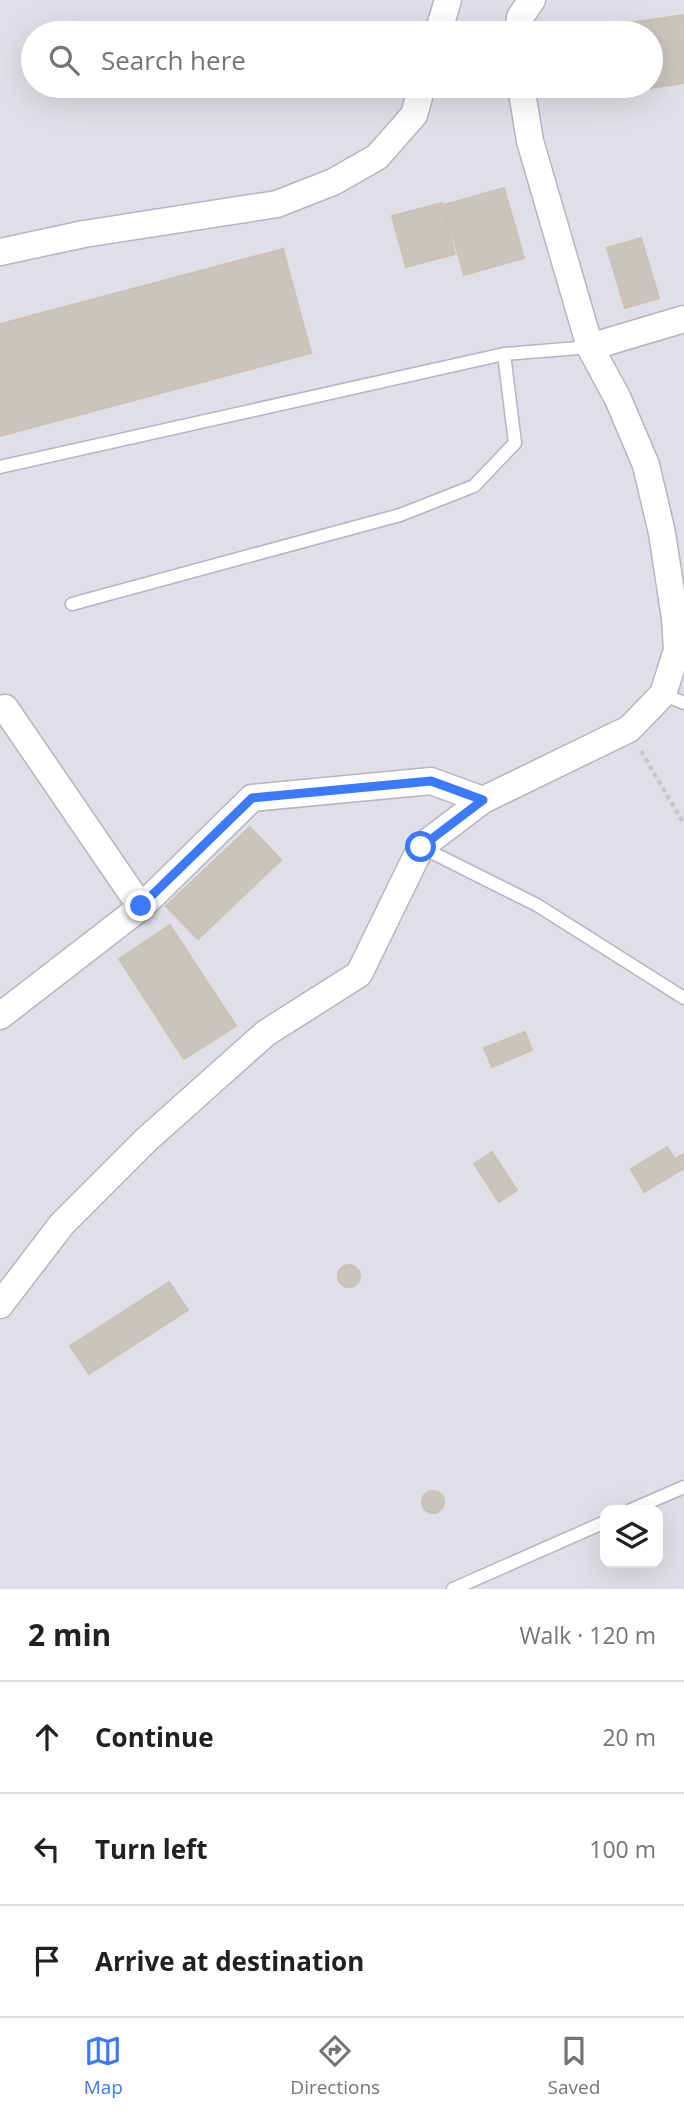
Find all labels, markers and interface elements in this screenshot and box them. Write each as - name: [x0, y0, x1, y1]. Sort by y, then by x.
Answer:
- search box: [21, 21, 663, 98]
- icon: search: [45, 41, 83, 79]
- text: Search here: [101, 42, 246, 78]
- route start: [405, 831, 436, 862]
- route end: [125, 890, 156, 921]
- map controls: [600, 1505, 663, 1568]
- button: layers: [600, 1505, 663, 1568]
- text: 2 min: [28, 1614, 111, 1655]
- text: Walk · 120 m: [519, 1619, 656, 1651]
- icon: ahead: [28, 1718, 66, 1756]
- text: Continue: [95, 1719, 214, 1755]
- text: 20 m: [602, 1721, 656, 1753]
- icon: left: [28, 1830, 66, 1868]
- text: Turn left: [95, 1831, 207, 1867]
- text: 100 m: [589, 1833, 656, 1865]
- icon: arrive: [28, 1942, 66, 1980]
- text: Arrive at destination: [95, 1943, 364, 1979]
- tab: Map: [84, 2032, 123, 2100]
- tab: Directions: [290, 2032, 380, 2100]
- tab: Saved: [548, 2032, 600, 2100]

